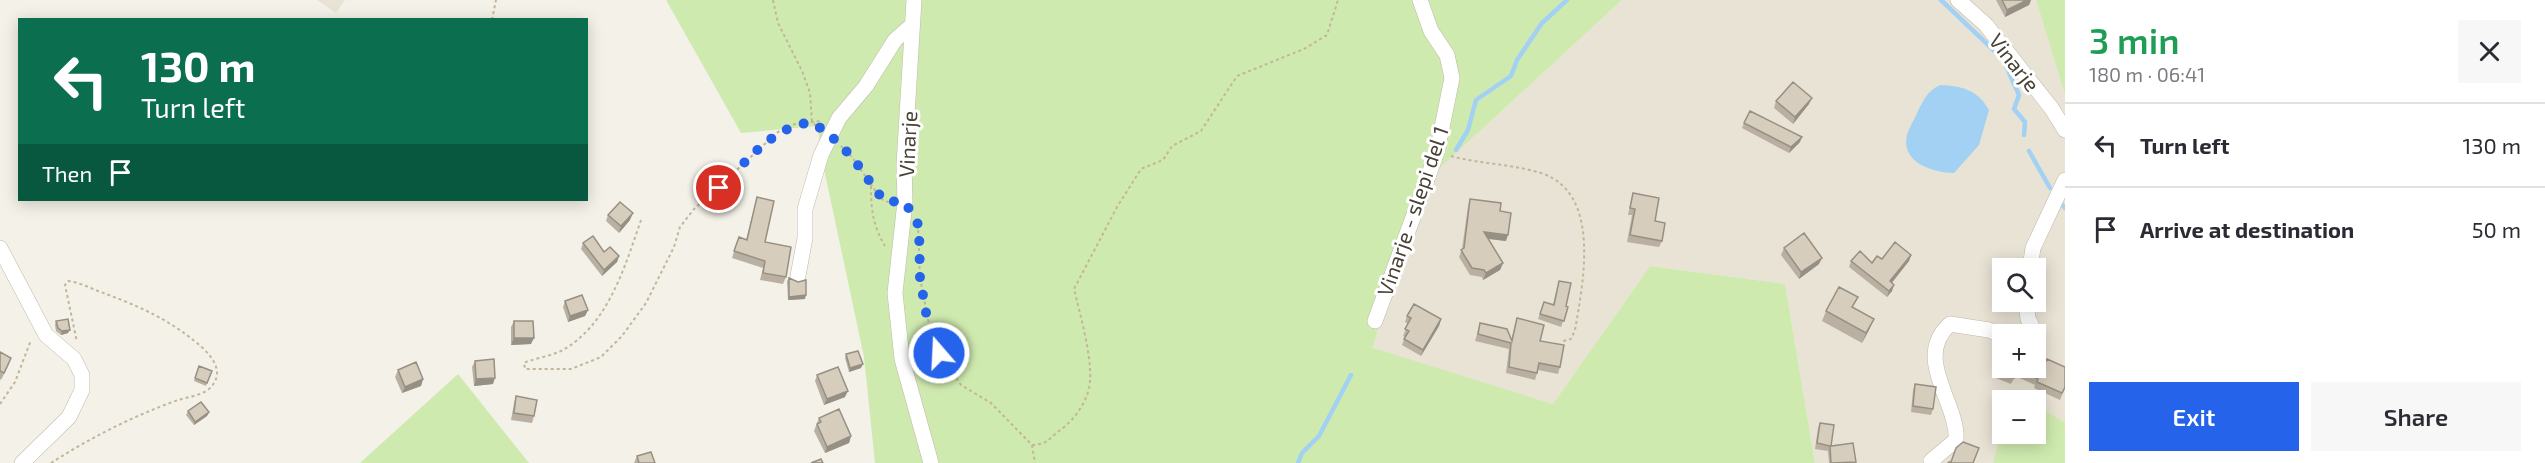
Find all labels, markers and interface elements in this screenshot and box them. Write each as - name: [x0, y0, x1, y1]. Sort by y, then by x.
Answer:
- text: 3 min: [2089, 18, 2180, 61]
- button: close: [2458, 20, 2521, 83]
- street label: Vinarje: [1984, 28, 2045, 97]
- text: 130 m: [141, 40, 256, 90]
- icon: left: [42, 42, 120, 120]
- text: 180 m · 06:41: [2089, 62, 2205, 86]
- text: Turn left: [141, 91, 245, 123]
- street label: Vinarje: [893, 110, 922, 178]
- street label: Vinarje - slepi del 1: [1371, 123, 1454, 299]
- icon: left: [2089, 129, 2122, 162]
- text: Turn left: [2140, 132, 2229, 158]
- text: 130 m: [2463, 132, 2521, 158]
- icon: arrive: [104, 156, 137, 189]
- text: Then: [42, 160, 92, 186]
- pin: [693, 162, 744, 213]
- icon: arrive: [702, 171, 735, 204]
- icon: arrive: [2089, 213, 2122, 246]
- text: Arrive at destination: [2140, 216, 2354, 242]
- text: 50 m: [2472, 216, 2521, 242]
- map controls: [1992, 258, 2046, 444]
- button: search: [1992, 258, 2046, 312]
- position arrow: [907, 321, 971, 385]
- button: +: [1992, 324, 2046, 378]
- button: Exit: [2089, 382, 2299, 451]
- button: Share: [2311, 382, 2521, 451]
- button: −: [1992, 390, 2046, 444]

